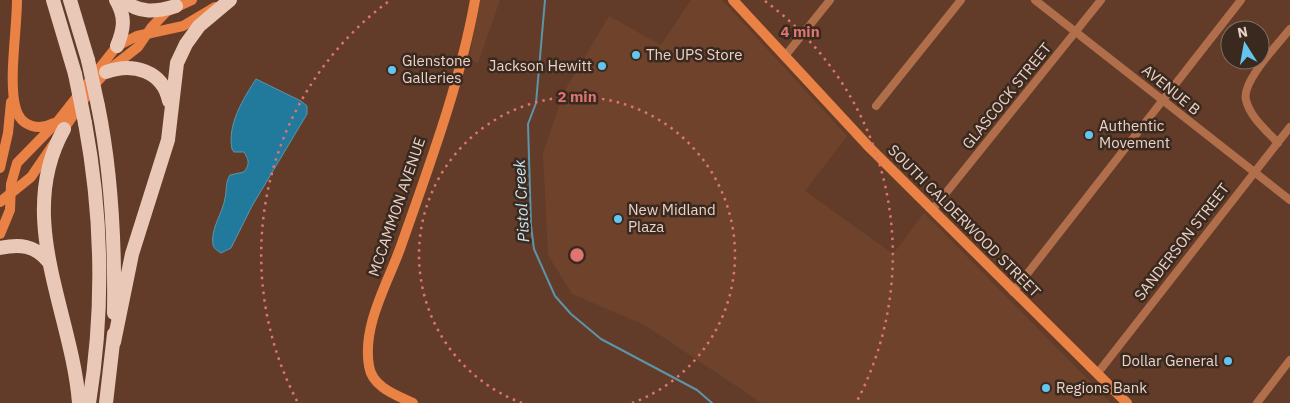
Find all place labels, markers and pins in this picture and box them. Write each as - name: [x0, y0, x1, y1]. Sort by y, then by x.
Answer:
- place label: The UPS Store: [646, 45, 742, 64]
- marker: The UPS Store: [630, 49, 642, 61]
- place label: Glenstone Galleries: [402, 51, 471, 87]
- place label: Jackson Hewitt: [489, 56, 592, 75]
- marker: Jackson Hewitt: [596, 60, 608, 72]
- marker: Glenstone Galleries: [386, 64, 398, 76]
- place label: Authentic Movement: [1099, 116, 1170, 152]
- marker: Authentic Movement: [1083, 129, 1095, 141]
- place label: New Midland Plaza: [628, 200, 716, 236]
- marker: New Midland Plaza: [612, 213, 624, 225]
- centre of rings: [568, 246, 586, 264]
- place label: Dollar General: [1121, 351, 1218, 370]
- marker: Dollar General: [1222, 355, 1234, 367]
- place label: Regions Bank: [1056, 378, 1147, 397]
- marker: Regions Bank: [1040, 382, 1052, 394]

